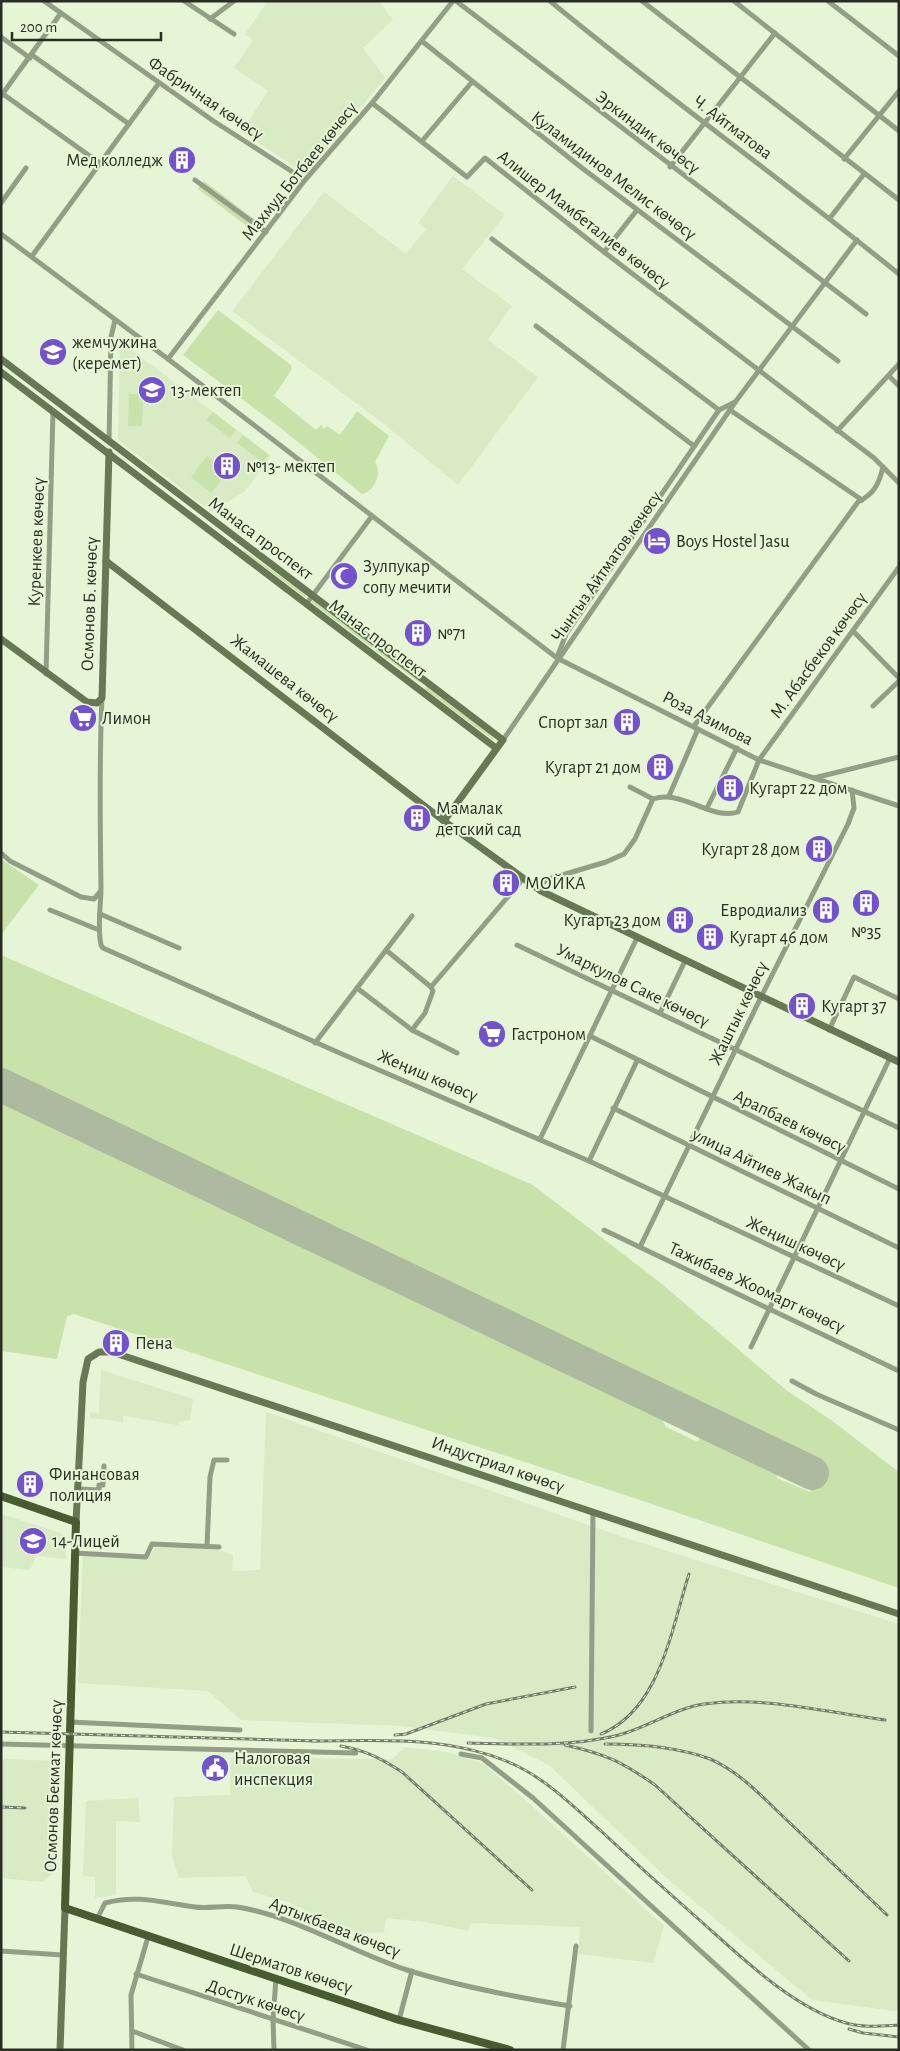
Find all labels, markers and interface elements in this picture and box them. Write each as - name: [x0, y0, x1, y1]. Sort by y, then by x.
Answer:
- scale bar: [12, 10, 161, 42]
- text: 200 m: [20, 20, 57, 35]
- street label: Фабричная көчөсү: [144, 53, 267, 144]
- street label: Эркиндик көчөсү: [592, 88, 703, 178]
- street label: Ч. Айтматова: [690, 92, 775, 163]
- street label: Махмуд Ботбаев көчөсү: [238, 98, 361, 244]
- street label: Куламидинов Мелис көчөсү: [527, 108, 700, 244]
- building icon: Мед колледж: [167, 145, 197, 175]
- street label: Алишер Мамбеталиев көчөсү: [494, 146, 674, 293]
- place label: Мед колледж: [66, 152, 163, 170]
- place label: жемчужина (керемет): [72, 334, 157, 373]
- school or university icon: жемчужина (керемет): [38, 337, 68, 367]
- school or university icon: 13-мектеп: [137, 375, 167, 405]
- place label: 13-мектеп: [171, 382, 242, 400]
- building icon: №13- мектеп: [212, 451, 242, 481]
- place label: №13- мектеп: [246, 458, 335, 476]
- street label: Куренкеев көчөсү: [26, 477, 48, 607]
- street label: Чынгыз Айтматов көчөсү: [548, 488, 666, 645]
- street label: Манаса проспект: [205, 494, 316, 584]
- hotel icon: Boys Hostel Jasu: [642, 526, 672, 556]
- place label: Boys Hostel Jasu: [676, 533, 789, 551]
- street label: Осмонов Б. көчөсү: [79, 536, 101, 672]
- place label: Зулпукар сопу мечити: [363, 558, 451, 597]
- mosque icon: Зулпукар сопу мечити: [329, 561, 359, 591]
- street label: М. Абасбеков көчөсү: [766, 588, 871, 722]
- street label: Манас проспект: [325, 596, 430, 682]
- building icon: №71: [403, 618, 433, 648]
- place label: №71: [437, 625, 466, 643]
- street label: Жамашева көчөсү: [227, 631, 342, 727]
- street label: Роза Азимова: [659, 688, 756, 749]
- supermarket icon: Лимон: [68, 703, 98, 733]
- building icon: Спорт зал: [612, 707, 642, 737]
- place label: Лимон: [102, 710, 151, 728]
- place label: Спорт зал: [538, 714, 608, 732]
- building icon: Кугарт 21 дом: [645, 752, 675, 782]
- place label: Кугарт 21 дом: [544, 759, 641, 777]
- building icon: Кугарт 22 дом: [715, 773, 745, 803]
- place label: Кугарт 22 дом: [749, 780, 848, 798]
- place label: Мамалак детский сад: [436, 800, 521, 839]
- building icon: Мамалак детский сад: [402, 803, 432, 833]
- building icon: Кугарт 28 дом: [804, 834, 834, 864]
- place label: Кугарт 28 дом: [701, 841, 800, 859]
- building icon: МОЙКА: [491, 868, 521, 898]
- place label: МОЙКА: [525, 873, 586, 893]
- building icon: №35: [851, 888, 881, 918]
- building icon: Евродиализ: [811, 895, 841, 925]
- place label: Евродиализ: [720, 902, 807, 920]
- building icon: Кугарт 23 дом: [665, 905, 695, 935]
- place label: Кугарт 23 дом: [563, 912, 661, 930]
- building icon: Кугарт 46 дом: [695, 922, 725, 952]
- place label: №35: [851, 923, 881, 941]
- place label: Кугарт 46 дом: [729, 929, 828, 947]
- street label: Умаркулов Саке көчөсү: [553, 941, 712, 1031]
- street label: Жаштык көчөсү: [706, 958, 772, 1068]
- building icon: Кугарт 37: [787, 991, 817, 1021]
- place label: Кугарт 37: [821, 998, 886, 1016]
- supermarket icon: Гастроном: [477, 1019, 507, 1049]
- place label: Гастроном: [511, 1026, 586, 1044]
- street label: Жеңиш көчөсү: [375, 1047, 481, 1105]
- street label: Арапбаев көчөсү: [731, 1086, 849, 1157]
- street label: улица Айтиев Жакып: [688, 1125, 834, 1208]
- street label: Жеңиш көчөсү: [743, 1213, 848, 1275]
- street label: Тажибаев Жоомарт көчөсү: [666, 1238, 848, 1337]
- building icon: Пена: [101, 1328, 131, 1358]
- place label: Пена: [135, 1335, 173, 1353]
- street label: Индустриал көчөсү: [429, 1434, 567, 1496]
- place label: Финансовая полиция: [49, 1466, 140, 1505]
- building icon: Финансовая полиция: [15, 1469, 45, 1499]
- school or university icon: 14-Лицей: [18, 1526, 48, 1556]
- place label: 14-Лицей: [52, 1533, 120, 1551]
- street label: Осмонов Бекмат көчөсү: [42, 1699, 66, 1873]
- place label: Налоговая инспекция: [234, 1750, 313, 1789]
- public building icon: Налоговая инспекция: [200, 1753, 230, 1783]
- street label: Артыкбаева көчөсү: [267, 1894, 403, 1961]
- street label: Шерматов көчөсү: [227, 1941, 355, 1997]
- street label: Достук көчөсү: [204, 1977, 307, 2025]

